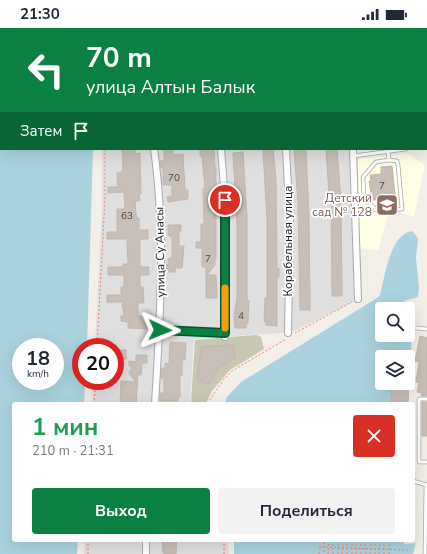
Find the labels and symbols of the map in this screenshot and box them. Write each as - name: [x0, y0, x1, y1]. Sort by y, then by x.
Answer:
- house number: 70: [168, 171, 180, 185]
- house number: 7: [379, 179, 385, 193]
- pin: [208, 183, 242, 217]
- street label: Корабельная улица: [280, 185, 296, 297]
- place label: Детский сад № 128: [312, 190, 372, 220]
- school or university icon: Детский сад № 128: [374, 192, 400, 218]
- street label: улица Су Анасы: [151, 207, 169, 297]
- house number: 63: [121, 209, 133, 223]
- house number: 7: [205, 252, 211, 266]
- position arrow: [139, 309, 181, 351]
- house number: 4: [238, 309, 244, 323]
- speed limit sign: 20: [72, 338, 124, 390]

